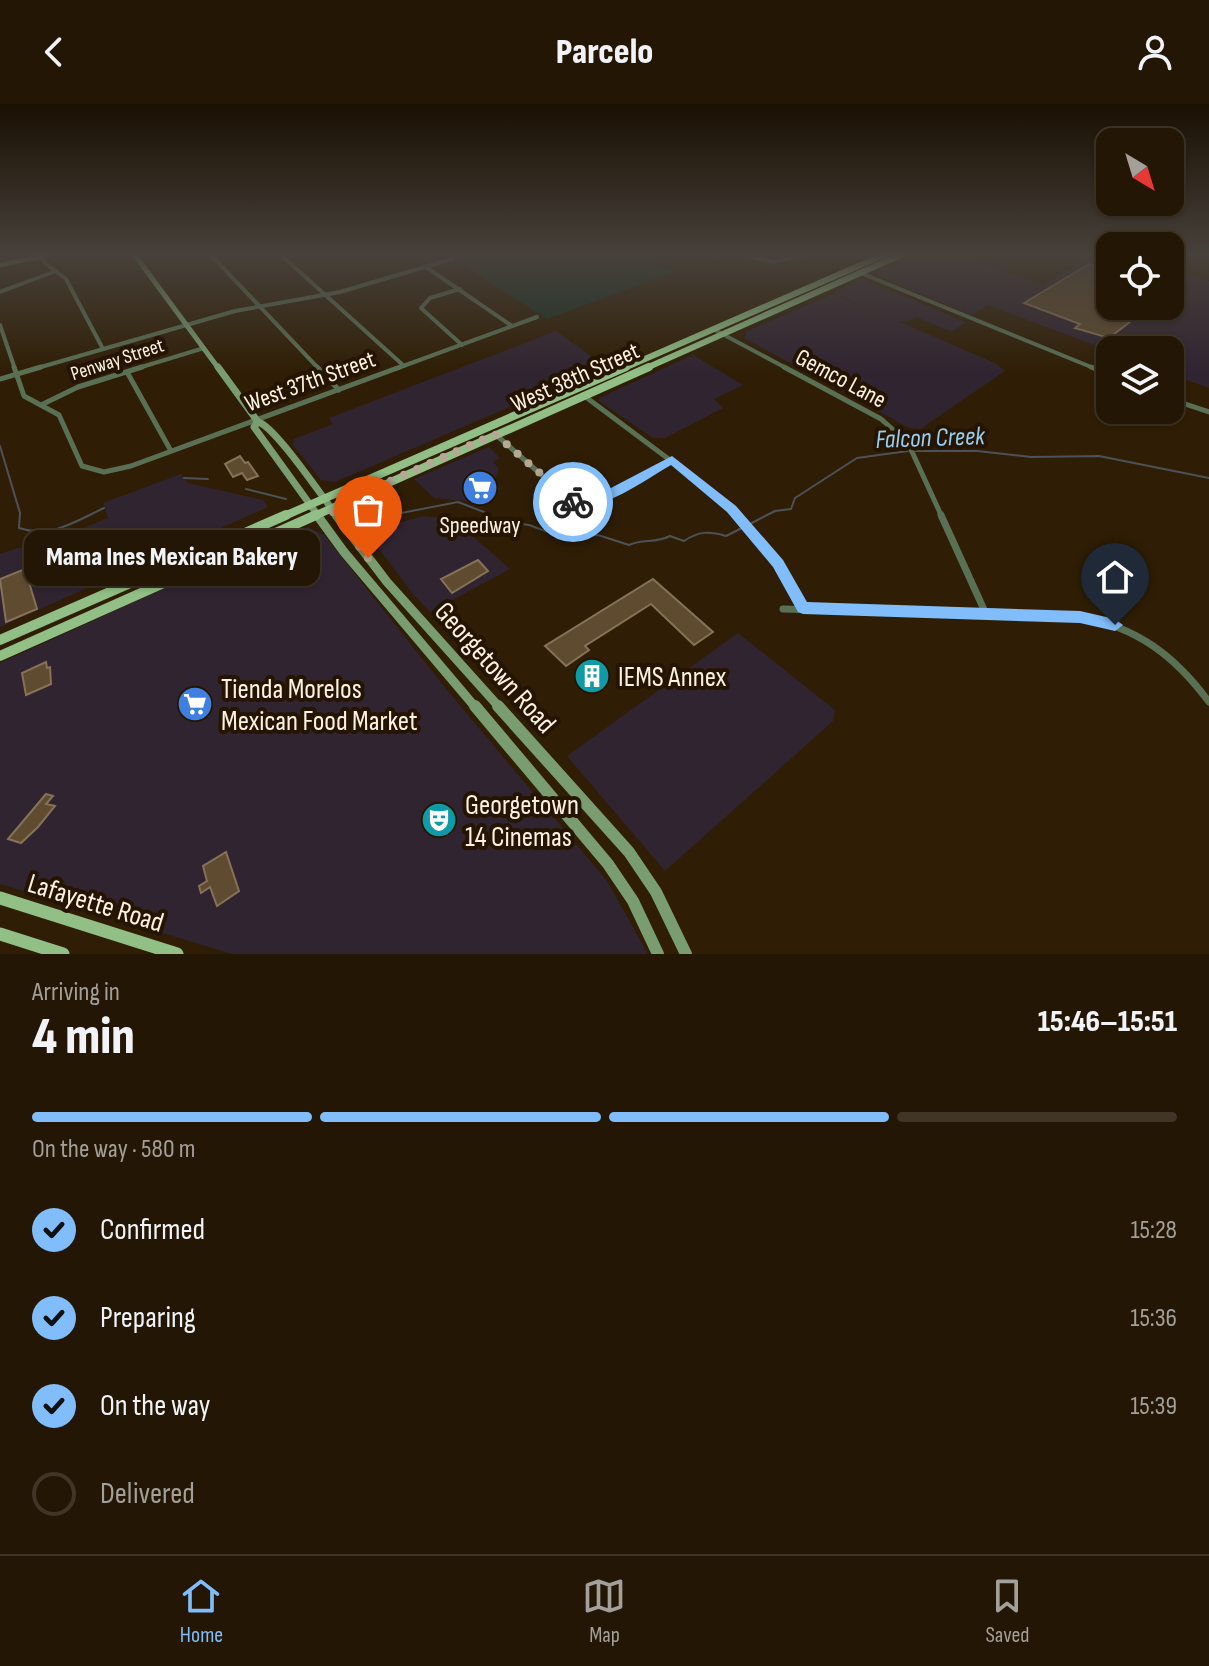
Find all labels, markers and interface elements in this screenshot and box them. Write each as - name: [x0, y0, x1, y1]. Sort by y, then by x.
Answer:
- icon: back: [32, 30, 76, 74]
- icon: person: [1133, 30, 1177, 74]
- text: Parcelo: [556, 31, 653, 74]
- north arrow: [1096, 128, 1184, 216]
- map controls: [1096, 128, 1184, 424]
- button: locate: [1096, 232, 1184, 320]
- street label: Penway Street: [68, 334, 167, 386]
- street label: West 38th Street: [507, 336, 644, 419]
- button: layers: [1096, 336, 1184, 424]
- street label: Gemco Lane: [791, 343, 891, 414]
- street label: West 37th Street: [241, 344, 379, 418]
- water label: Falcon Creek: [875, 421, 987, 456]
- courier: [533, 462, 613, 542]
- supermarket icon: Speedway: [461, 469, 499, 507]
- pin: [334, 476, 402, 558]
- icon: bike: [551, 480, 595, 524]
- icon: bag: [346, 488, 390, 532]
- place label: Speedway: [440, 511, 521, 540]
- callout: Mama Ines Mexican Bakery: [24, 530, 320, 586]
- text: Mama Ines Mexican Bakery: [46, 542, 298, 573]
- pin: [1081, 543, 1149, 625]
- icon: home: [1093, 555, 1137, 599]
- street label: Georgetown Road: [427, 596, 562, 740]
- building icon: IEMS Annex: [573, 657, 611, 695]
- place label: IEMS Annex: [618, 661, 727, 694]
- place label: Tienda Morelos Mexican Food Market: [221, 673, 417, 738]
- supermarket icon: Tienda Morelos Mexican Food Market: [176, 685, 214, 723]
- place label: Georgetown 14 Cinemas: [465, 789, 579, 854]
- theatre icon: Georgetown 14 Cinemas: [420, 801, 458, 839]
- street label: Lafayette Road: [24, 867, 168, 940]
- text: Arriving in: [32, 977, 120, 1008]
- text: 15:46–15:51: [1038, 1004, 1177, 1040]
- text: 4 min: [32, 1006, 135, 1069]
- text: On the way · 580 m: [32, 1134, 195, 1165]
- icon: check: [32, 1208, 76, 1252]
- text: Confirmed: [100, 1212, 205, 1248]
- text: 15:28: [1130, 1215, 1177, 1246]
- icon: check: [32, 1296, 76, 1340]
- text: Preparing: [100, 1300, 196, 1336]
- text: 15:36: [1130, 1303, 1177, 1334]
- icon: check: [32, 1384, 76, 1428]
- text: On the way: [100, 1388, 210, 1424]
- text: 15:39: [1130, 1391, 1177, 1422]
- text: Delivered: [100, 1476, 195, 1512]
- tab: Home: [179, 1574, 223, 1649]
- tab: Map: [582, 1574, 626, 1649]
- tab: Saved: [985, 1574, 1030, 1649]

